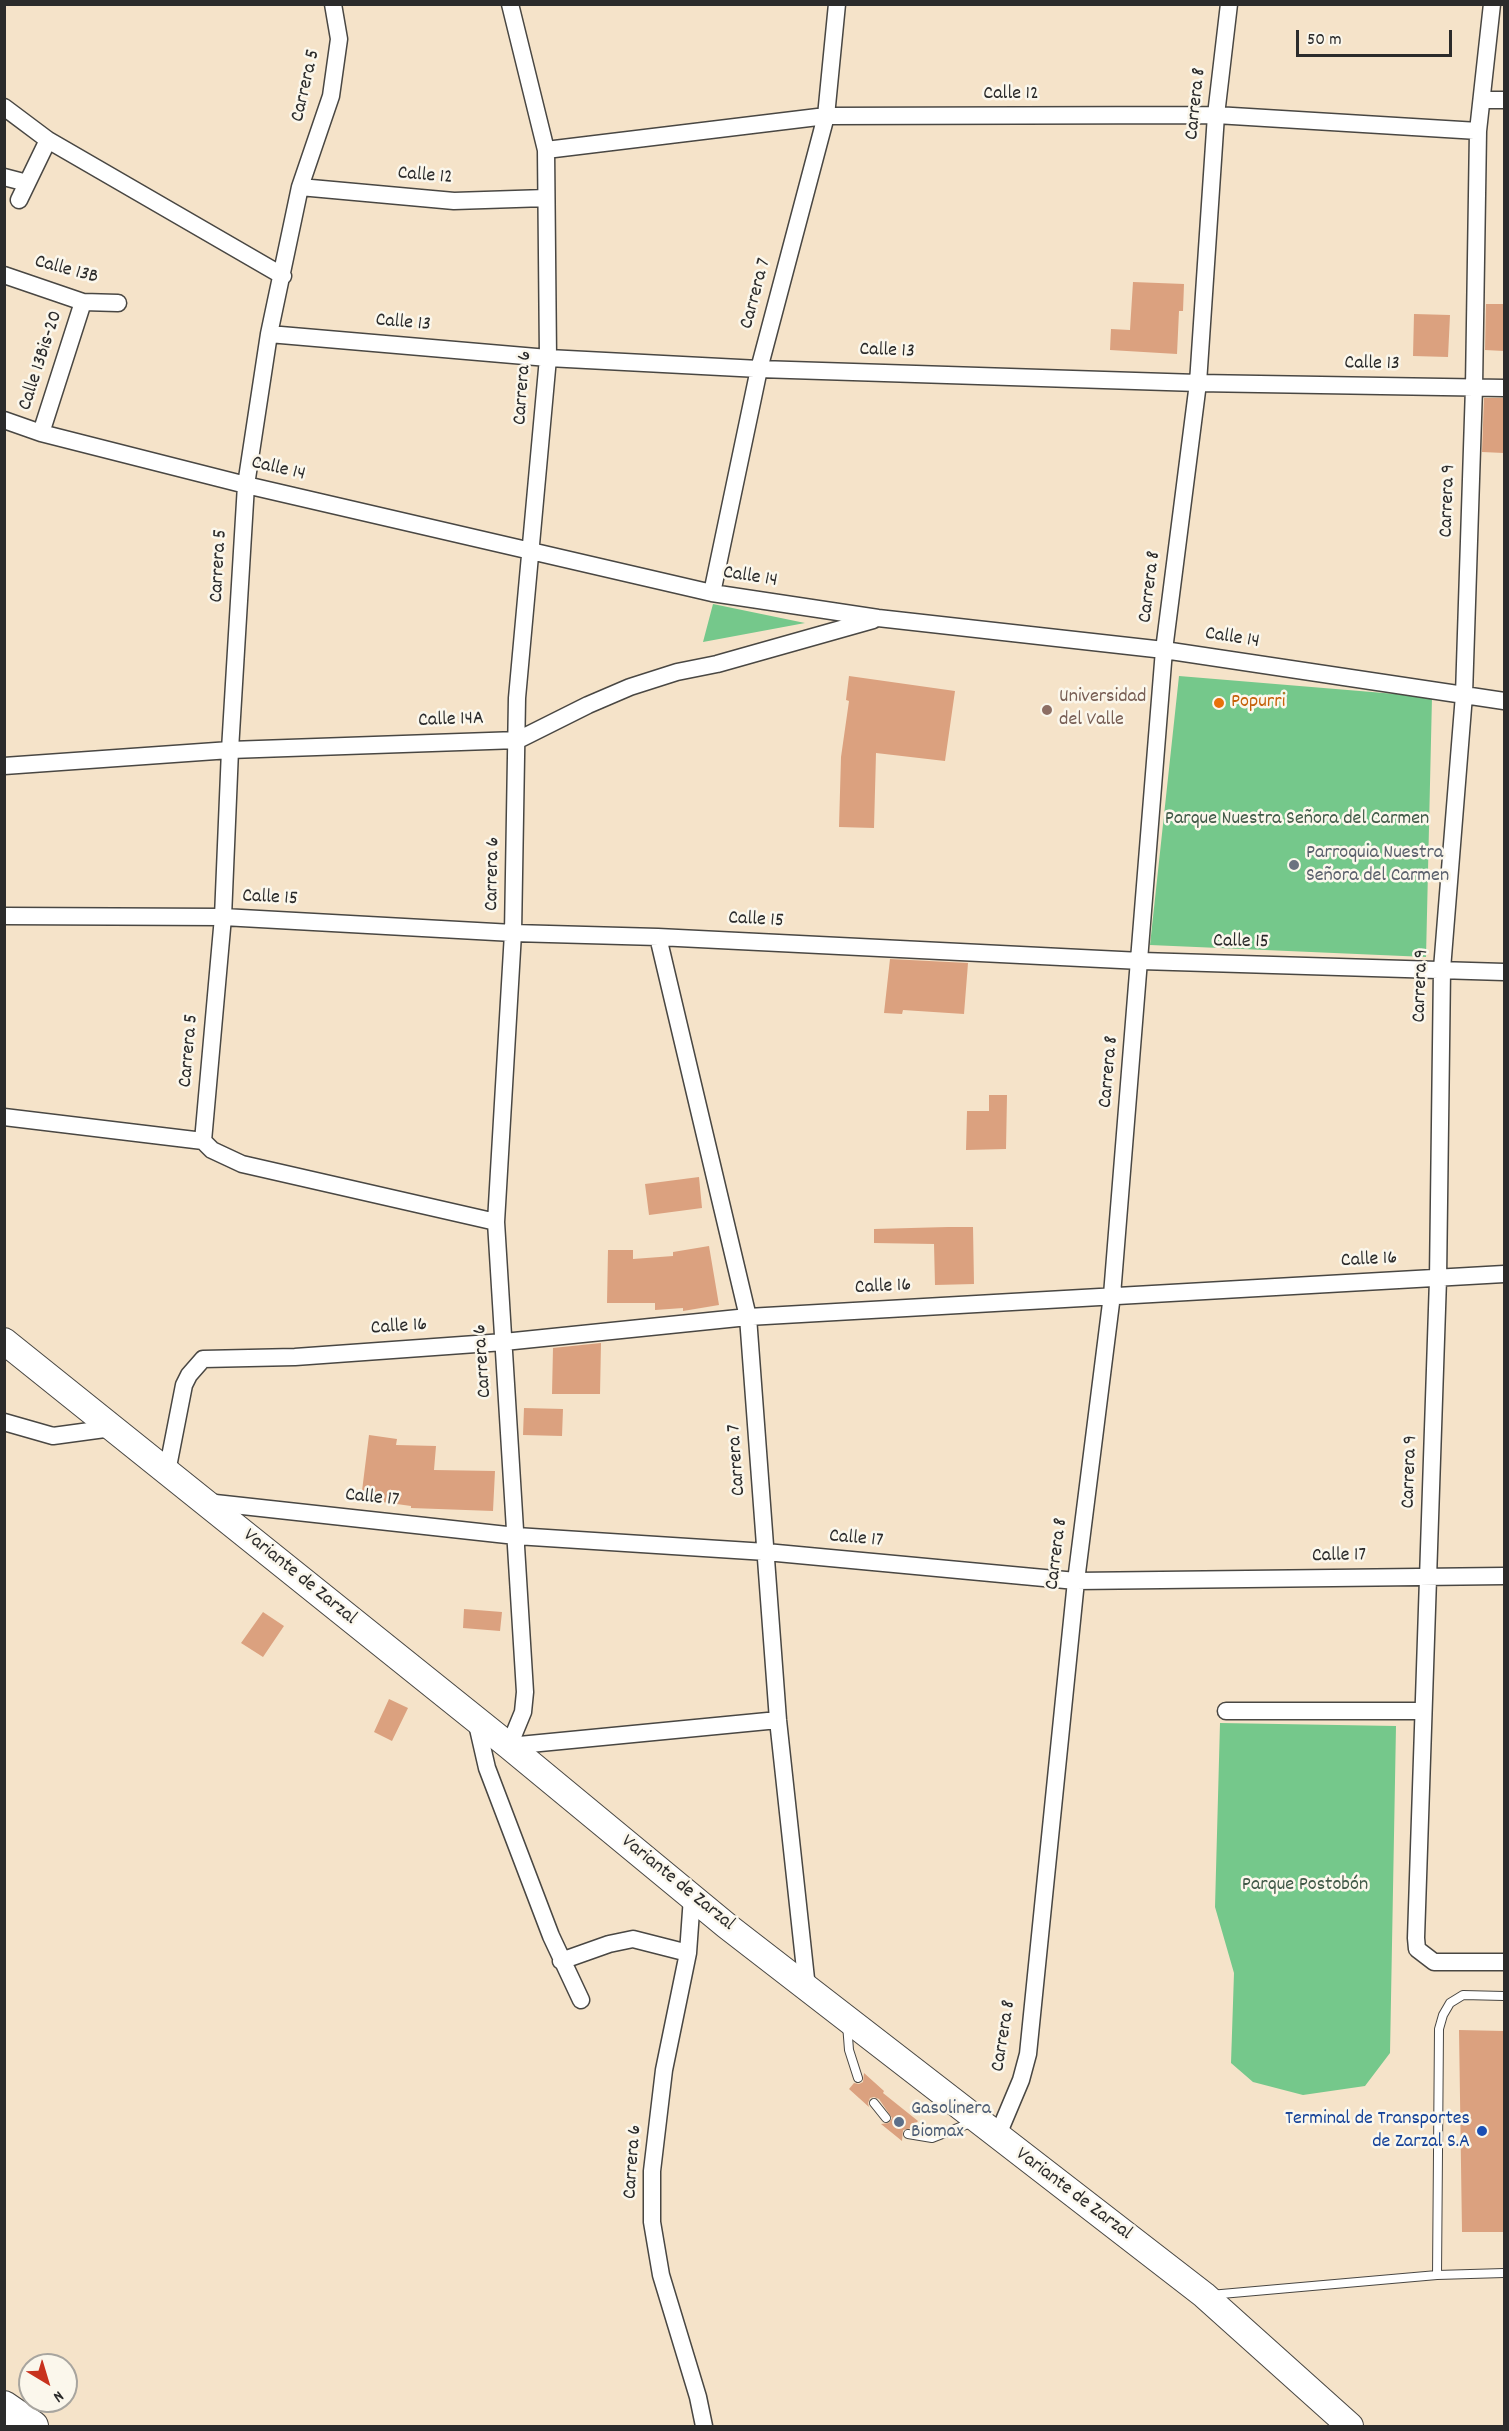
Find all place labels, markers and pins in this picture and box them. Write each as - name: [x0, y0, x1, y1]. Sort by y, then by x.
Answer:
- place label: Universidad del Valle: [1059, 686, 1146, 733]
- place label: Popurri: [1231, 691, 1285, 715]
- marker: Popurri: [1212, 696, 1226, 710]
- marker: Universidad del Valle: [1040, 703, 1054, 717]
- place label: Parroquia Nuestra Señora del Carmen: [1306, 842, 1449, 889]
- marker: Parroquia Nuestra Señora del Carmen: [1287, 858, 1301, 872]
- place label: Gasolinera Biomax: [911, 2098, 991, 2145]
- place label: Terminal de Transportes de Zarzal S.A: [1285, 2108, 1470, 2155]
- marker: Gasolinera Biomax: [892, 2115, 906, 2129]
- marker: Terminal de Transportes de Zarzal S.A: [1475, 2124, 1489, 2138]

